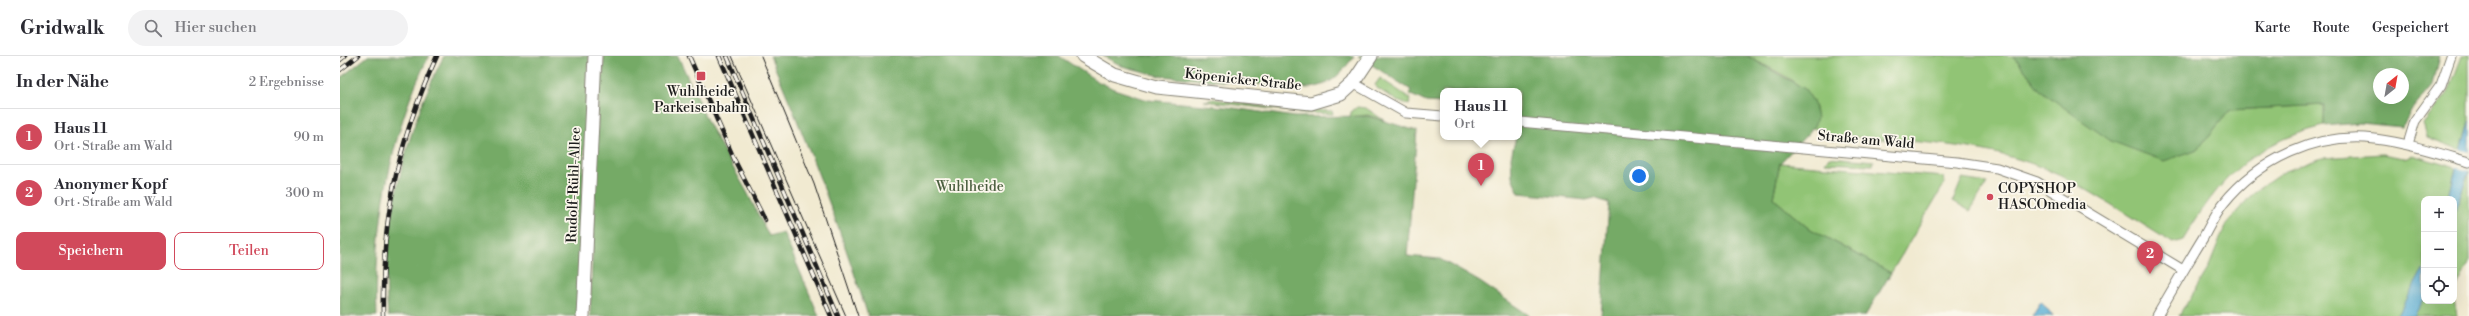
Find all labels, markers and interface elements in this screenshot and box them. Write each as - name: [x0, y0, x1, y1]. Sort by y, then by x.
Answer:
- search box: [128, 10, 408, 46]
- text: Gridwalk: [20, 16, 104, 40]
- icon: search: [142, 17, 164, 39]
- text: Hier suchen: [174, 18, 257, 37]
- text: Karte: [2254, 19, 2291, 37]
- text: Route: [2313, 19, 2350, 37]
- text: Gespeichert: [2372, 19, 2449, 37]
- street label: Köpenicker Straße: [1184, 65, 1302, 95]
- north arrow: [2373, 68, 2409, 104]
- marker: Wuhlheide Parkeisenbahn: [695, 70, 707, 82]
- text: In der Nähe: [16, 71, 109, 93]
- text: 2 Ergebnisse: [249, 74, 324, 90]
- place label: Wuhlheide Parkeisenbahn: [654, 83, 749, 117]
- popup: [1440, 88, 1522, 140]
- text: Haus 11: [1454, 97, 1508, 116]
- text: Ort: [1454, 116, 1475, 132]
- text: Haus 11: [54, 119, 107, 138]
- street label: Rudolf-Rühl-Allee: [563, 127, 585, 243]
- street label: Straße am Wald: [1817, 127, 1915, 153]
- text: 1: [26, 129, 32, 145]
- text: 90 m: [293, 129, 324, 145]
- text: Ort · Straße am Wald: [54, 138, 172, 154]
- pin: 1: [1468, 153, 1494, 186]
- your location: [1629, 166, 1649, 186]
- text: Anonymer Kopf: [54, 175, 167, 194]
- park label: Wuhlheide: [935, 178, 1004, 196]
- place label: COPYSHOP HASCOmedia: [1998, 180, 2087, 214]
- text: 2: [25, 185, 33, 201]
- text: 300 m: [286, 185, 324, 201]
- marker: COPYSHOP HASCOmedia: [1985, 192, 1995, 202]
- text: Ort · Straße am Wald: [54, 194, 172, 210]
- map controls: [2421, 196, 2457, 304]
- button: +: [2421, 196, 2457, 232]
- button: Speichern: [16, 232, 166, 270]
- button: Teilen: [174, 232, 324, 270]
- button: −: [2421, 232, 2457, 268]
- pin: 2: [2137, 241, 2163, 274]
- button: locate: [2421, 268, 2457, 304]

